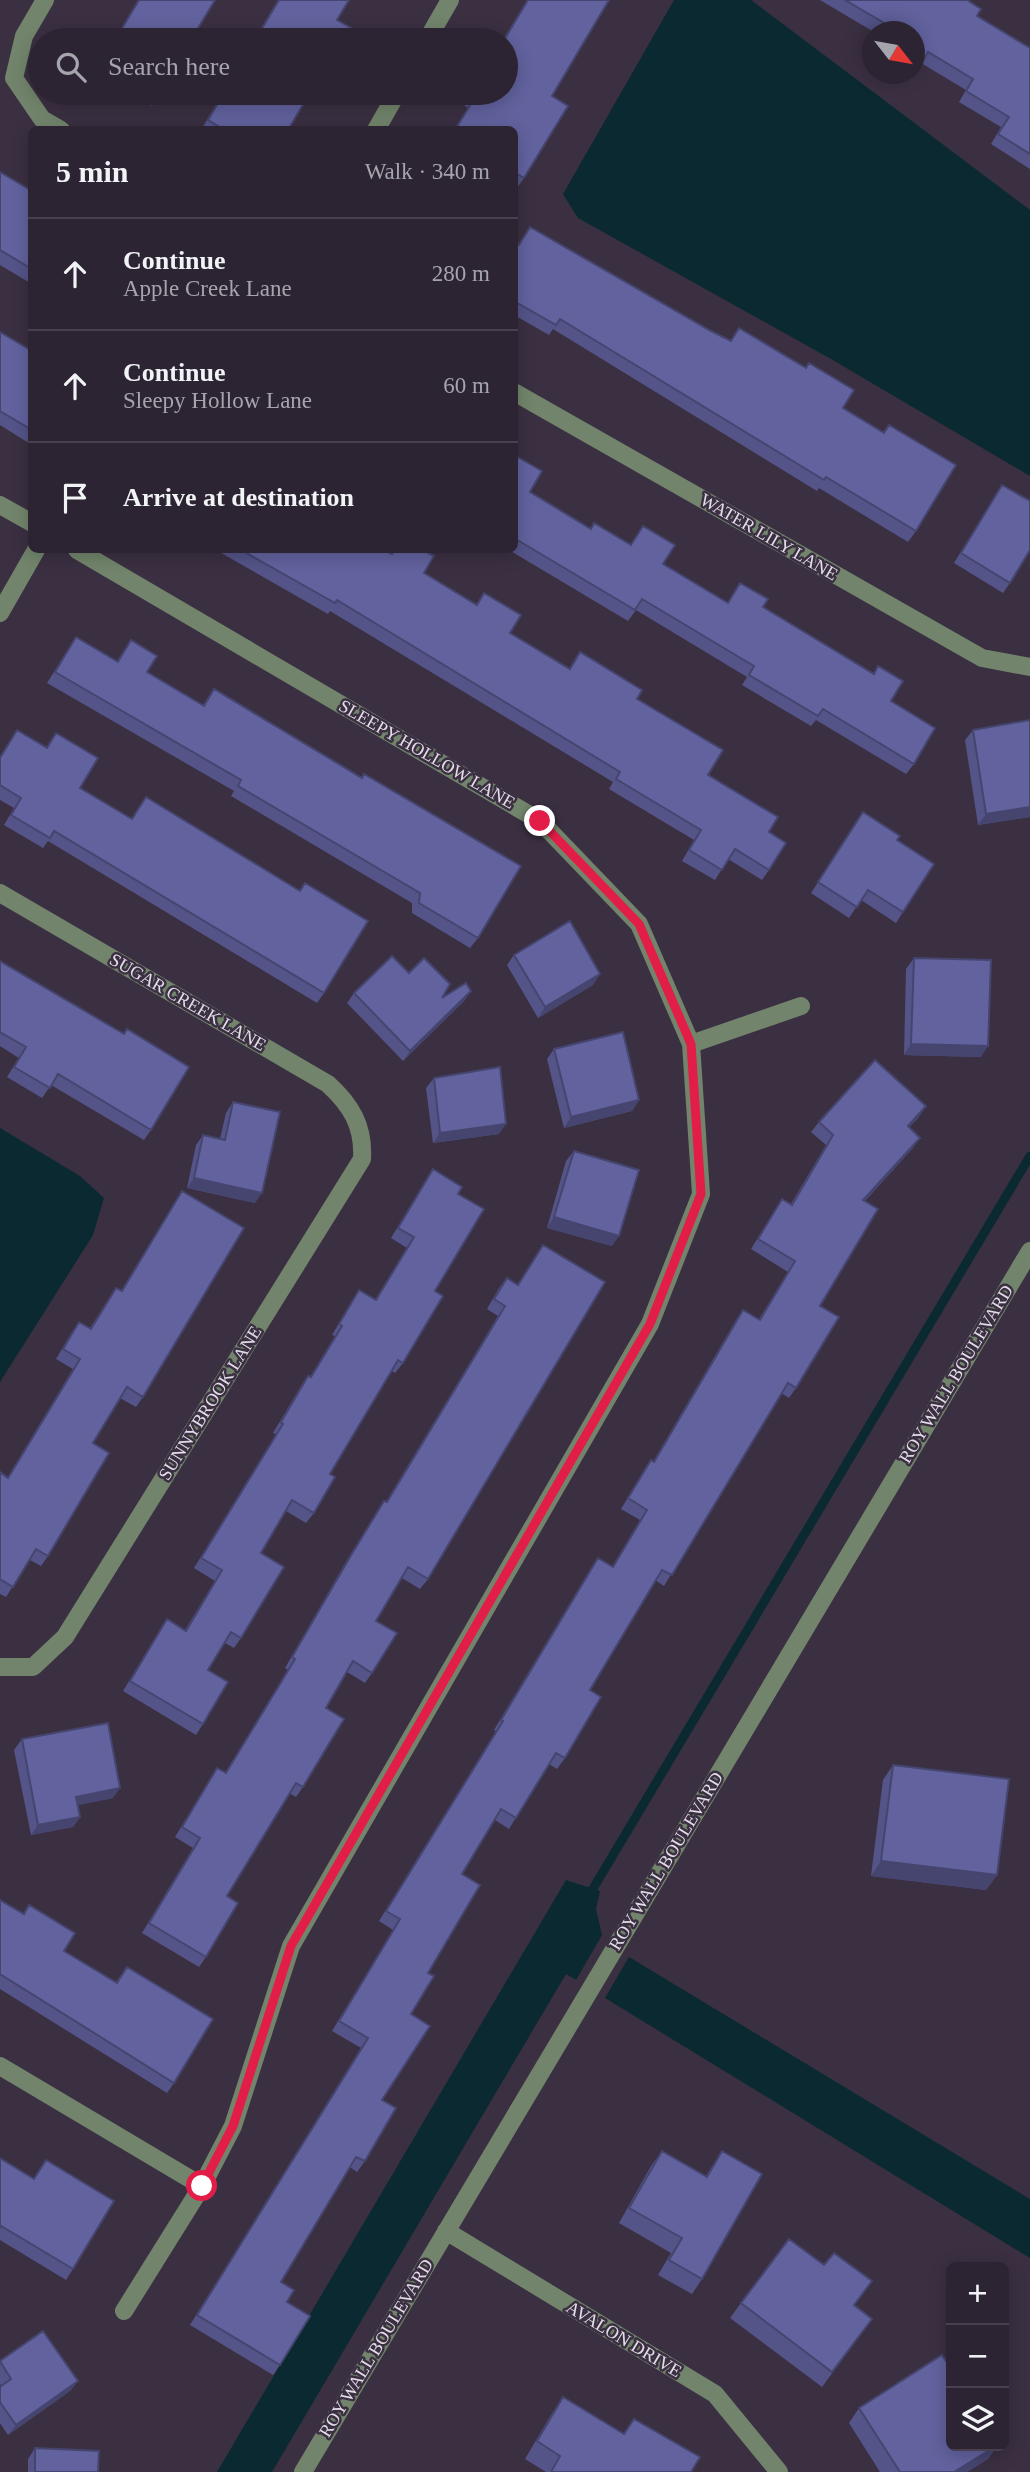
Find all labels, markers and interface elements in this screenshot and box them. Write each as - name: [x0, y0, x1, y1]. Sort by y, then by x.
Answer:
- north arrow: [862, 21, 925, 84]
- search box: [28, 28, 518, 105]
- icon: search: [52, 48, 90, 86]
- text: Search here: [108, 52, 230, 81]
- text: 5 min: [56, 155, 129, 188]
- text: Walk · 340 m: [365, 159, 490, 184]
- text: Continue: [123, 246, 226, 275]
- icon: ahead: [56, 255, 94, 293]
- text: 280 m: [432, 261, 490, 286]
- text: Apple Creek Lane: [123, 276, 292, 301]
- text: Continue: [123, 358, 226, 387]
- icon: ahead: [56, 367, 94, 405]
- text: 60 m: [443, 373, 490, 398]
- text: Sleepy Hollow Lane: [123, 388, 312, 413]
- icon: arrive: [56, 479, 94, 517]
- text: Arrive at destination: [123, 483, 354, 512]
- street label: WATER LILY LANE: [697, 489, 841, 585]
- street label: SLEEPY HOLLOW LANE: [335, 695, 519, 813]
- route end: [524, 805, 555, 836]
- street label: SUGAR CREEK LANE: [106, 949, 270, 1055]
- street label: ROY WALL BOULEVARD: [895, 1281, 1017, 1467]
- street label: SUNNYBROOK LANE: [154, 1322, 266, 1484]
- street label: ROY WALL BOULEVARD: [605, 1768, 727, 1954]
- route start: [186, 2170, 217, 2201]
- street label: ROY WALL BOULEVARD: [315, 2255, 437, 2441]
- map controls: [946, 2262, 1009, 2451]
- button: +: [946, 2262, 1009, 2325]
- street label: AVALON DRIVE: [563, 2297, 685, 2381]
- button: −: [946, 2325, 1009, 2388]
- button: layers: [946, 2388, 1009, 2451]

